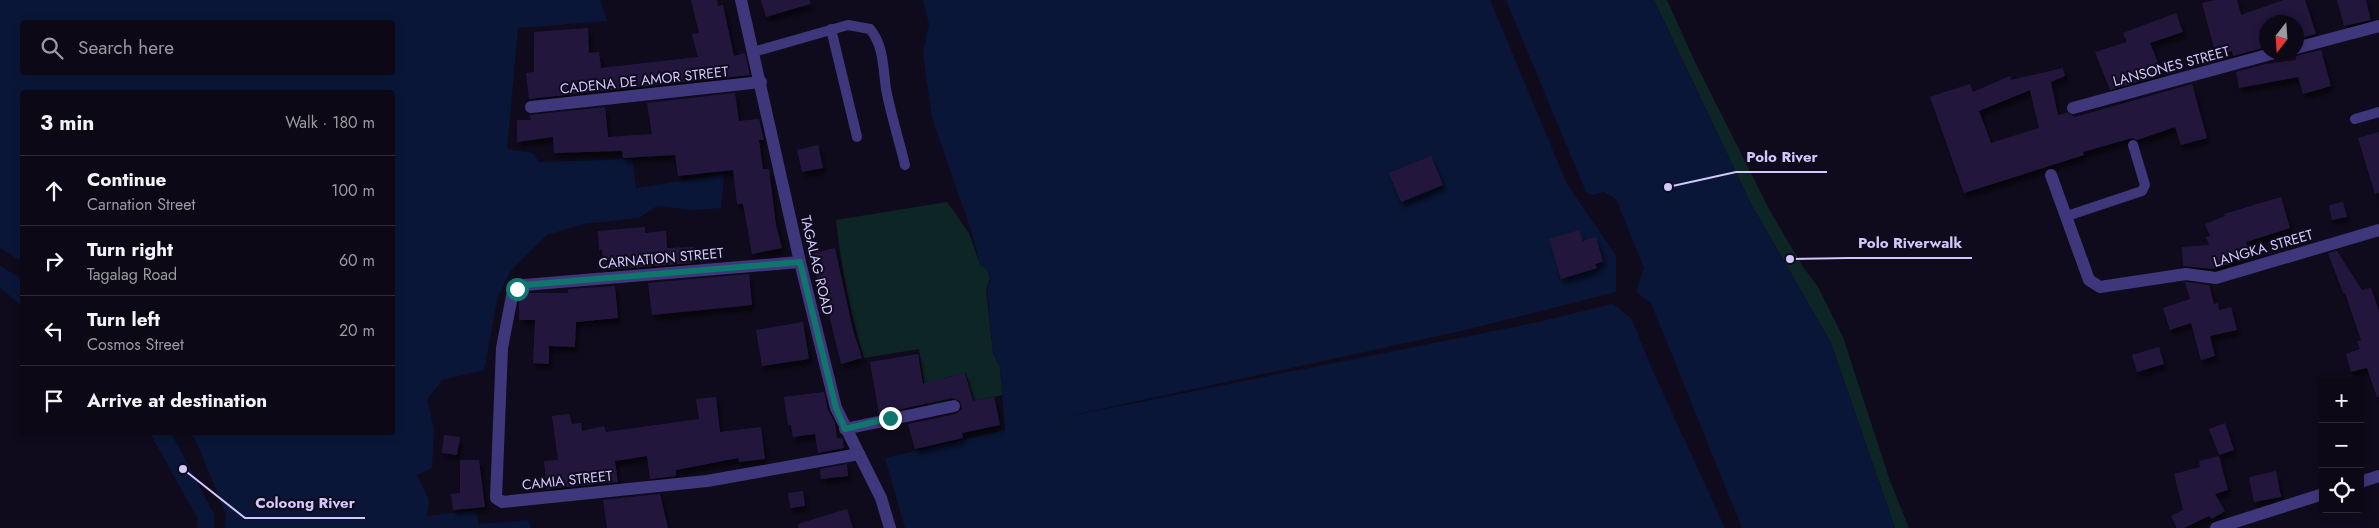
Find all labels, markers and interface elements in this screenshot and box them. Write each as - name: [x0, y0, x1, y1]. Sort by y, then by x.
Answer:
- north arrow: [2259, 15, 2304, 60]
- search box: [20, 20, 395, 75]
- icon: search: [38, 34, 66, 62]
- text: Search here: [78, 34, 174, 61]
- street label: LANSONES STREET: [2111, 41, 2232, 91]
- street label: CADENA DE AMOR STREET: [559, 61, 730, 99]
- text: 3 min: [40, 108, 94, 138]
- text: Walk · 180 m: [285, 111, 375, 134]
- callout: Polo River: [1736, 142, 1827, 172]
- text: Polo River: [1746, 146, 1819, 168]
- text: Continue: [87, 166, 166, 193]
- icon: ahead: [40, 177, 68, 205]
- text: 100 m: [331, 179, 375, 202]
- text: Carnation Street: [87, 193, 195, 216]
- street label: TAGALAG ROAD: [796, 213, 838, 317]
- street label: LANGKA STREET: [2211, 224, 2316, 272]
- callout: Polo Riverwalk: [1848, 228, 1972, 258]
- text: Polo Riverwalk: [1858, 232, 1962, 254]
- text: Turn right: [87, 236, 173, 263]
- street label: CARNATION STREET: [598, 243, 725, 273]
- icon: right: [40, 247, 68, 275]
- text: 60 m: [339, 249, 375, 272]
- text: Tagalag Road: [87, 263, 177, 286]
- route start: [506, 278, 529, 301]
- text: Turn left: [87, 306, 160, 333]
- icon: left: [40, 317, 68, 345]
- text: 20 m: [339, 319, 375, 342]
- text: Cosmos Street: [87, 333, 184, 356]
- map controls: [2319, 378, 2364, 513]
- button: +: [2319, 378, 2364, 423]
- icon: arrive: [40, 387, 68, 415]
- text: Arrive at destination: [87, 387, 267, 414]
- route end: [879, 407, 902, 430]
- button: −: [2319, 423, 2364, 468]
- street label: CAMIA STREET: [521, 465, 614, 495]
- button: locate: [2319, 468, 2364, 513]
- callout: Coloong River: [245, 488, 365, 518]
- text: Coloong River: [255, 492, 356, 514]

